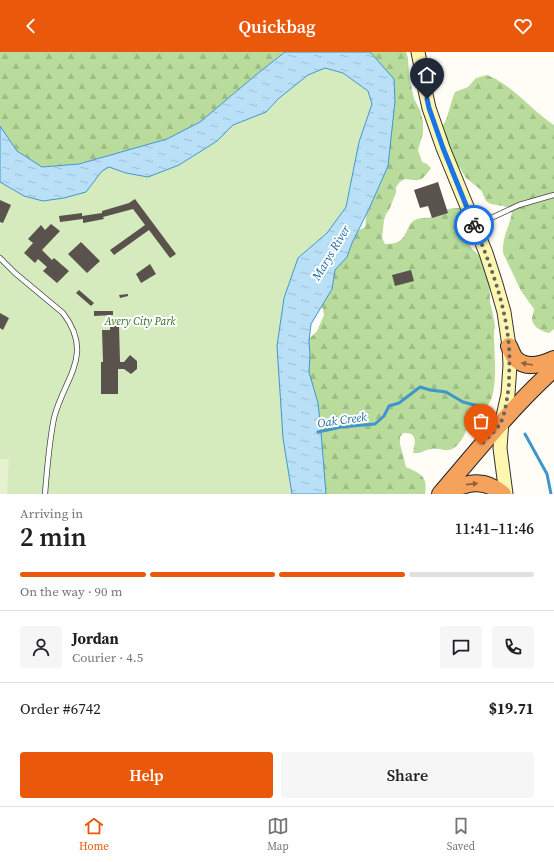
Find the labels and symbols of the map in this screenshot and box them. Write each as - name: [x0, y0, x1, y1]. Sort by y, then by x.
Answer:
- pin: [410, 58, 444, 99]
- courier: [454, 205, 494, 245]
- water label: Marys River: [308, 222, 354, 284]
- park label: Avery City Park: [103, 314, 176, 329]
- one-way arrow: [521, 360, 534, 366]
- pin: [464, 404, 498, 445]
- water label: Oak Creek: [316, 409, 368, 431]
- one-way arrow: [466, 480, 478, 487]

